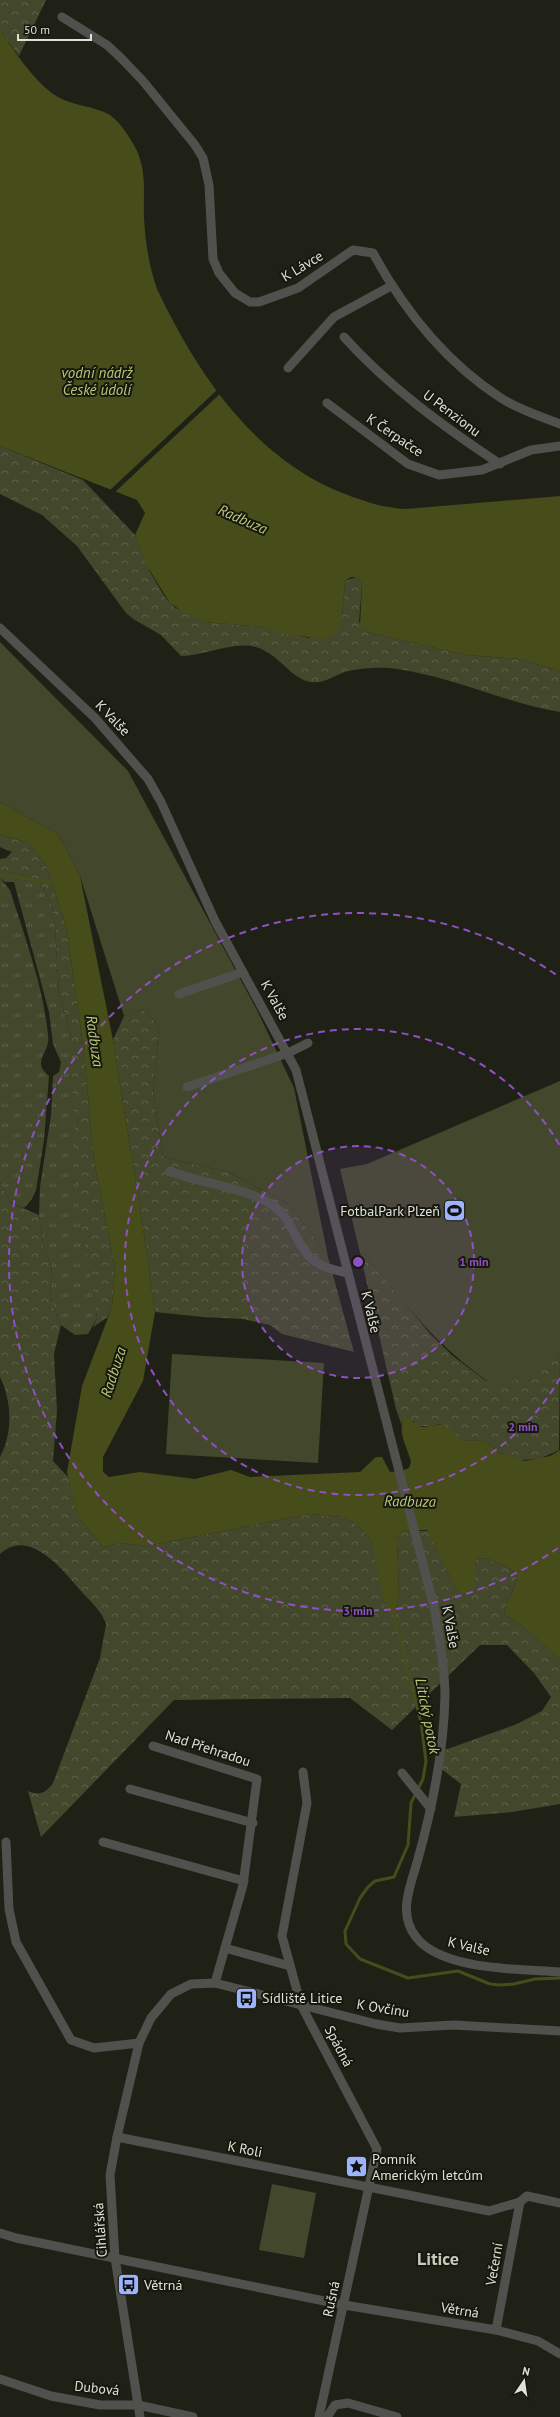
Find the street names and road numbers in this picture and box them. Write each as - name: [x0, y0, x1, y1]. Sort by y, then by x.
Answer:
- street label: K Lávce: [278, 247, 326, 285]
- street label: U Penzionu: [420, 385, 484, 441]
- street label: K Čerpačce: [363, 409, 427, 461]
- street label: K Valše: [92, 696, 134, 740]
- street label: K Valše: [257, 977, 293, 1023]
- street label: K Valše: [357, 1289, 385, 1335]
- street label: K Valše: [438, 1604, 464, 1650]
- street label: Nad Přehradou: [163, 1726, 253, 1770]
- street label: K Valše: [446, 1932, 492, 1960]
- street label: K Ovčínu: [355, 1995, 411, 2021]
- street label: Spádná: [321, 2022, 357, 2070]
- street label: K Roli: [226, 2137, 264, 2161]
- street label: Cihlářská: [89, 2202, 111, 2258]
- street label: Večerní: [481, 2241, 507, 2288]
- street label: Rušná: [318, 2279, 344, 2319]
- street label: Větrná: [439, 2298, 480, 2322]
- street label: Dubová: [74, 2377, 121, 2399]

